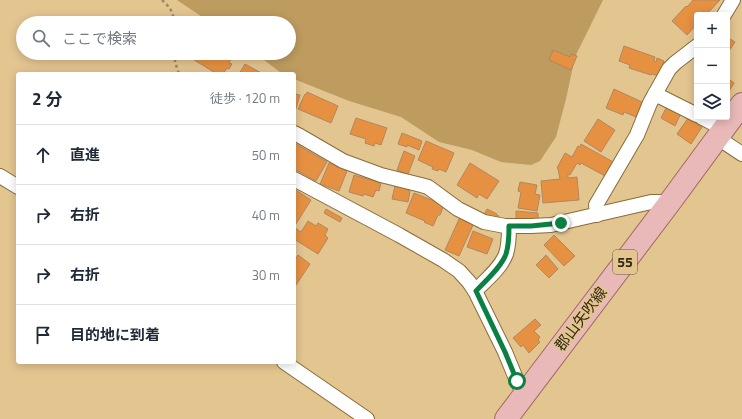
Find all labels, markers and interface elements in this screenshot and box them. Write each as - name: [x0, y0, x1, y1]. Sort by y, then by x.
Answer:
- map controls: [694, 12, 730, 120]
- button: +: [694, 12, 730, 48]
- search box: [16, 16, 296, 60]
- icon: search: [30, 27, 52, 49]
- text: ここで検索: [62, 27, 137, 50]
- button: −: [694, 48, 730, 84]
- button: layers: [694, 84, 730, 120]
- text: 2 分: [32, 86, 62, 112]
- text: 徒歩 · 120 m: [210, 88, 280, 108]
- text: 直進: [70, 143, 100, 166]
- icon: ahead: [32, 144, 54, 166]
- text: 50 m: [252, 145, 280, 165]
- text: 右折: [70, 203, 100, 226]
- icon: right: [32, 204, 54, 226]
- text: 40 m: [252, 205, 280, 225]
- route end: [552, 214, 570, 232]
- road number: 55: [613, 250, 637, 274]
- text: 右折: [70, 263, 100, 286]
- icon: right: [32, 264, 54, 286]
- text: 30 m: [252, 265, 280, 285]
- street label: 郡山矢吹線: [549, 282, 612, 356]
- text: 目的地に到着: [70, 323, 160, 346]
- icon: arrive: [32, 324, 54, 346]
- route start: [508, 372, 526, 390]

